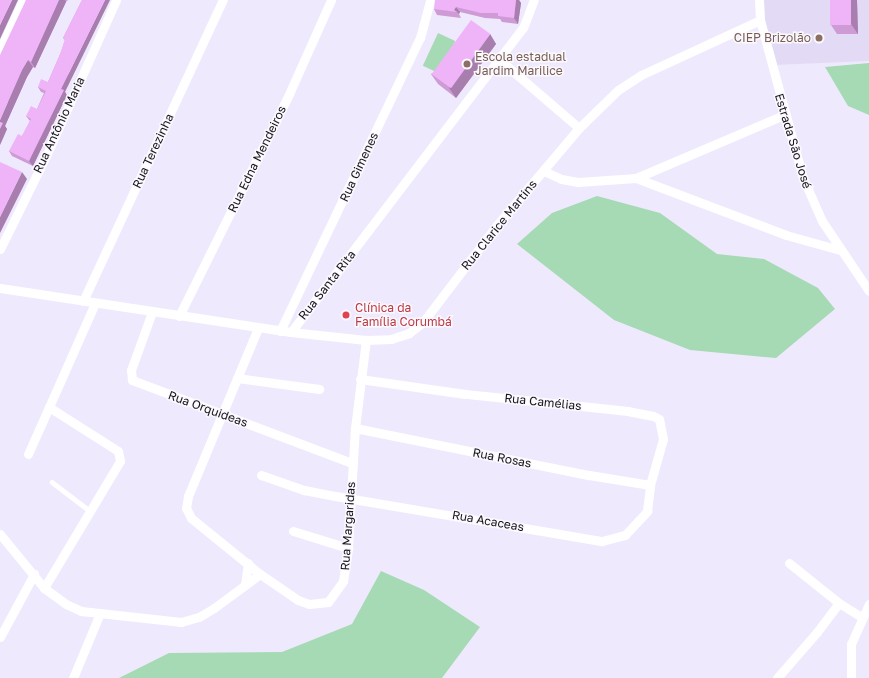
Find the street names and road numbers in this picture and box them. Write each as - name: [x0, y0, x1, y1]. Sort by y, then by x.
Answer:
- street label: Rua Antônio Maria: [30, 74, 88, 176]
- street label: Estrada São José: [772, 92, 814, 190]
- street label: Rua Edna Mendeiros: [225, 103, 289, 215]
- street label: Rua Terezinha: [129, 111, 177, 191]
- street label: Rua Gimenes: [337, 130, 381, 204]
- street label: Rua Clarice Martins: [458, 177, 540, 273]
- street label: Rua Santa Rita: [295, 247, 359, 323]
- street label: Rua Orquideas: [166, 388, 250, 430]
- street label: Rua Camélias: [504, 391, 582, 413]
- street label: Rua Rosas: [471, 445, 533, 471]
- street label: Rua Margaridas: [338, 481, 358, 571]
- street label: Rua Acaceas: [451, 508, 525, 534]

